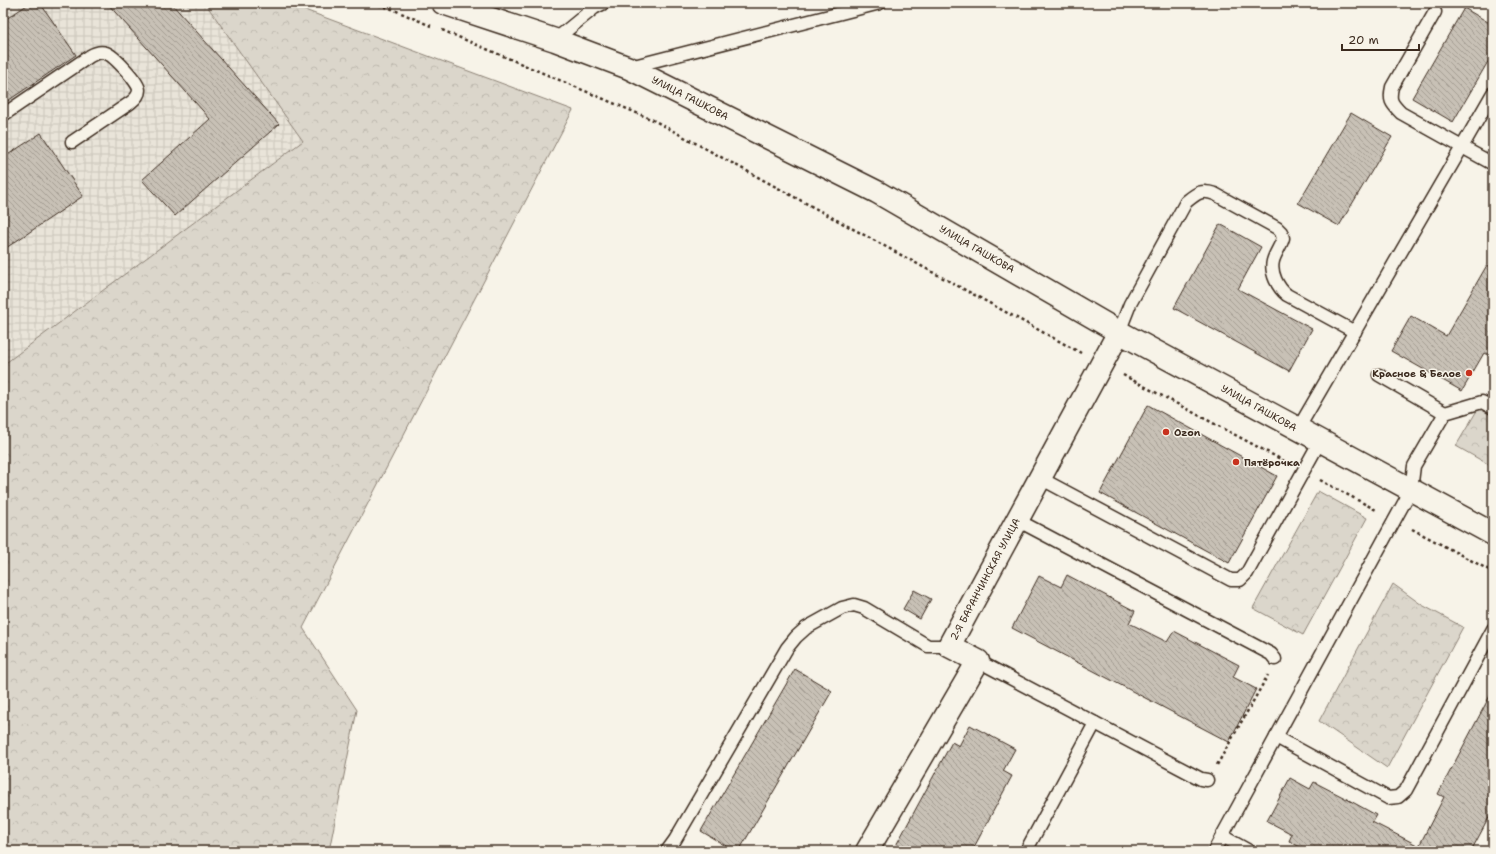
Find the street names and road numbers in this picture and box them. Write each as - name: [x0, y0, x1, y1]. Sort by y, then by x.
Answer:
- street label: УЛИЦА ГАШКОВА: [649, 73, 731, 123]
- street label: УЛИЦА ГАШКОВА: [937, 222, 1017, 276]
- street label: УЛИЦА ГАШКОВА: [1219, 382, 1299, 434]
- street label: 2-Я БАРАНЧИНСКАЯ УЛИЦА: [947, 516, 1023, 642]

